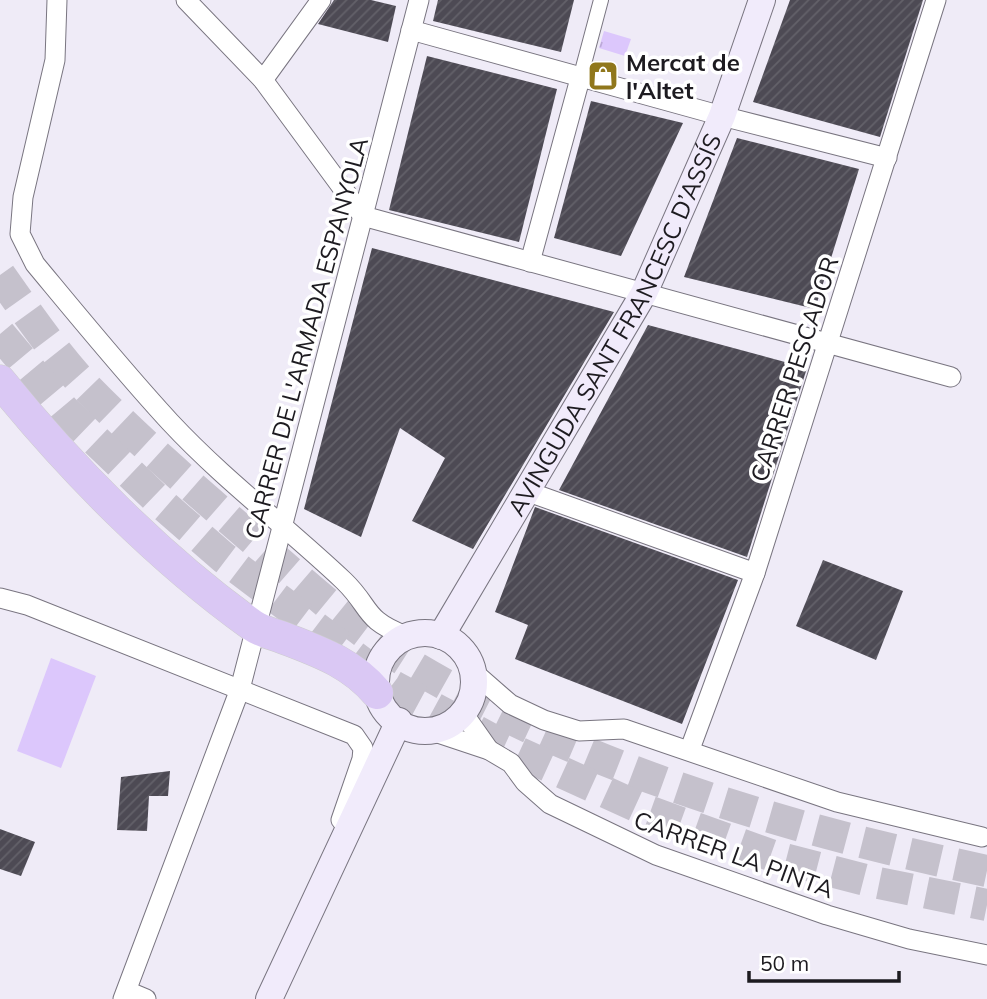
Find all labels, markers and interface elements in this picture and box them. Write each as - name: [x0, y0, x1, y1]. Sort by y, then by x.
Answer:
- place label: Mercat de l'Altet: [626, 47, 740, 105]
- shop icon: Mercat de l'Altet: [586, 59, 620, 93]
- street label: AVINGUDA SANT FRANCESC D’ASSÍS: [501, 129, 727, 521]
- street label: CARRER DE L'ARMADA ESPANYOLA: [238, 133, 374, 542]
- street label: CARRER PESCADOR: [743, 253, 845, 485]
- street label: CARRER LA PINTA: [630, 804, 838, 904]
- scale bar: [749, 940, 900, 984]
- text: 50 m: [760, 950, 809, 976]

